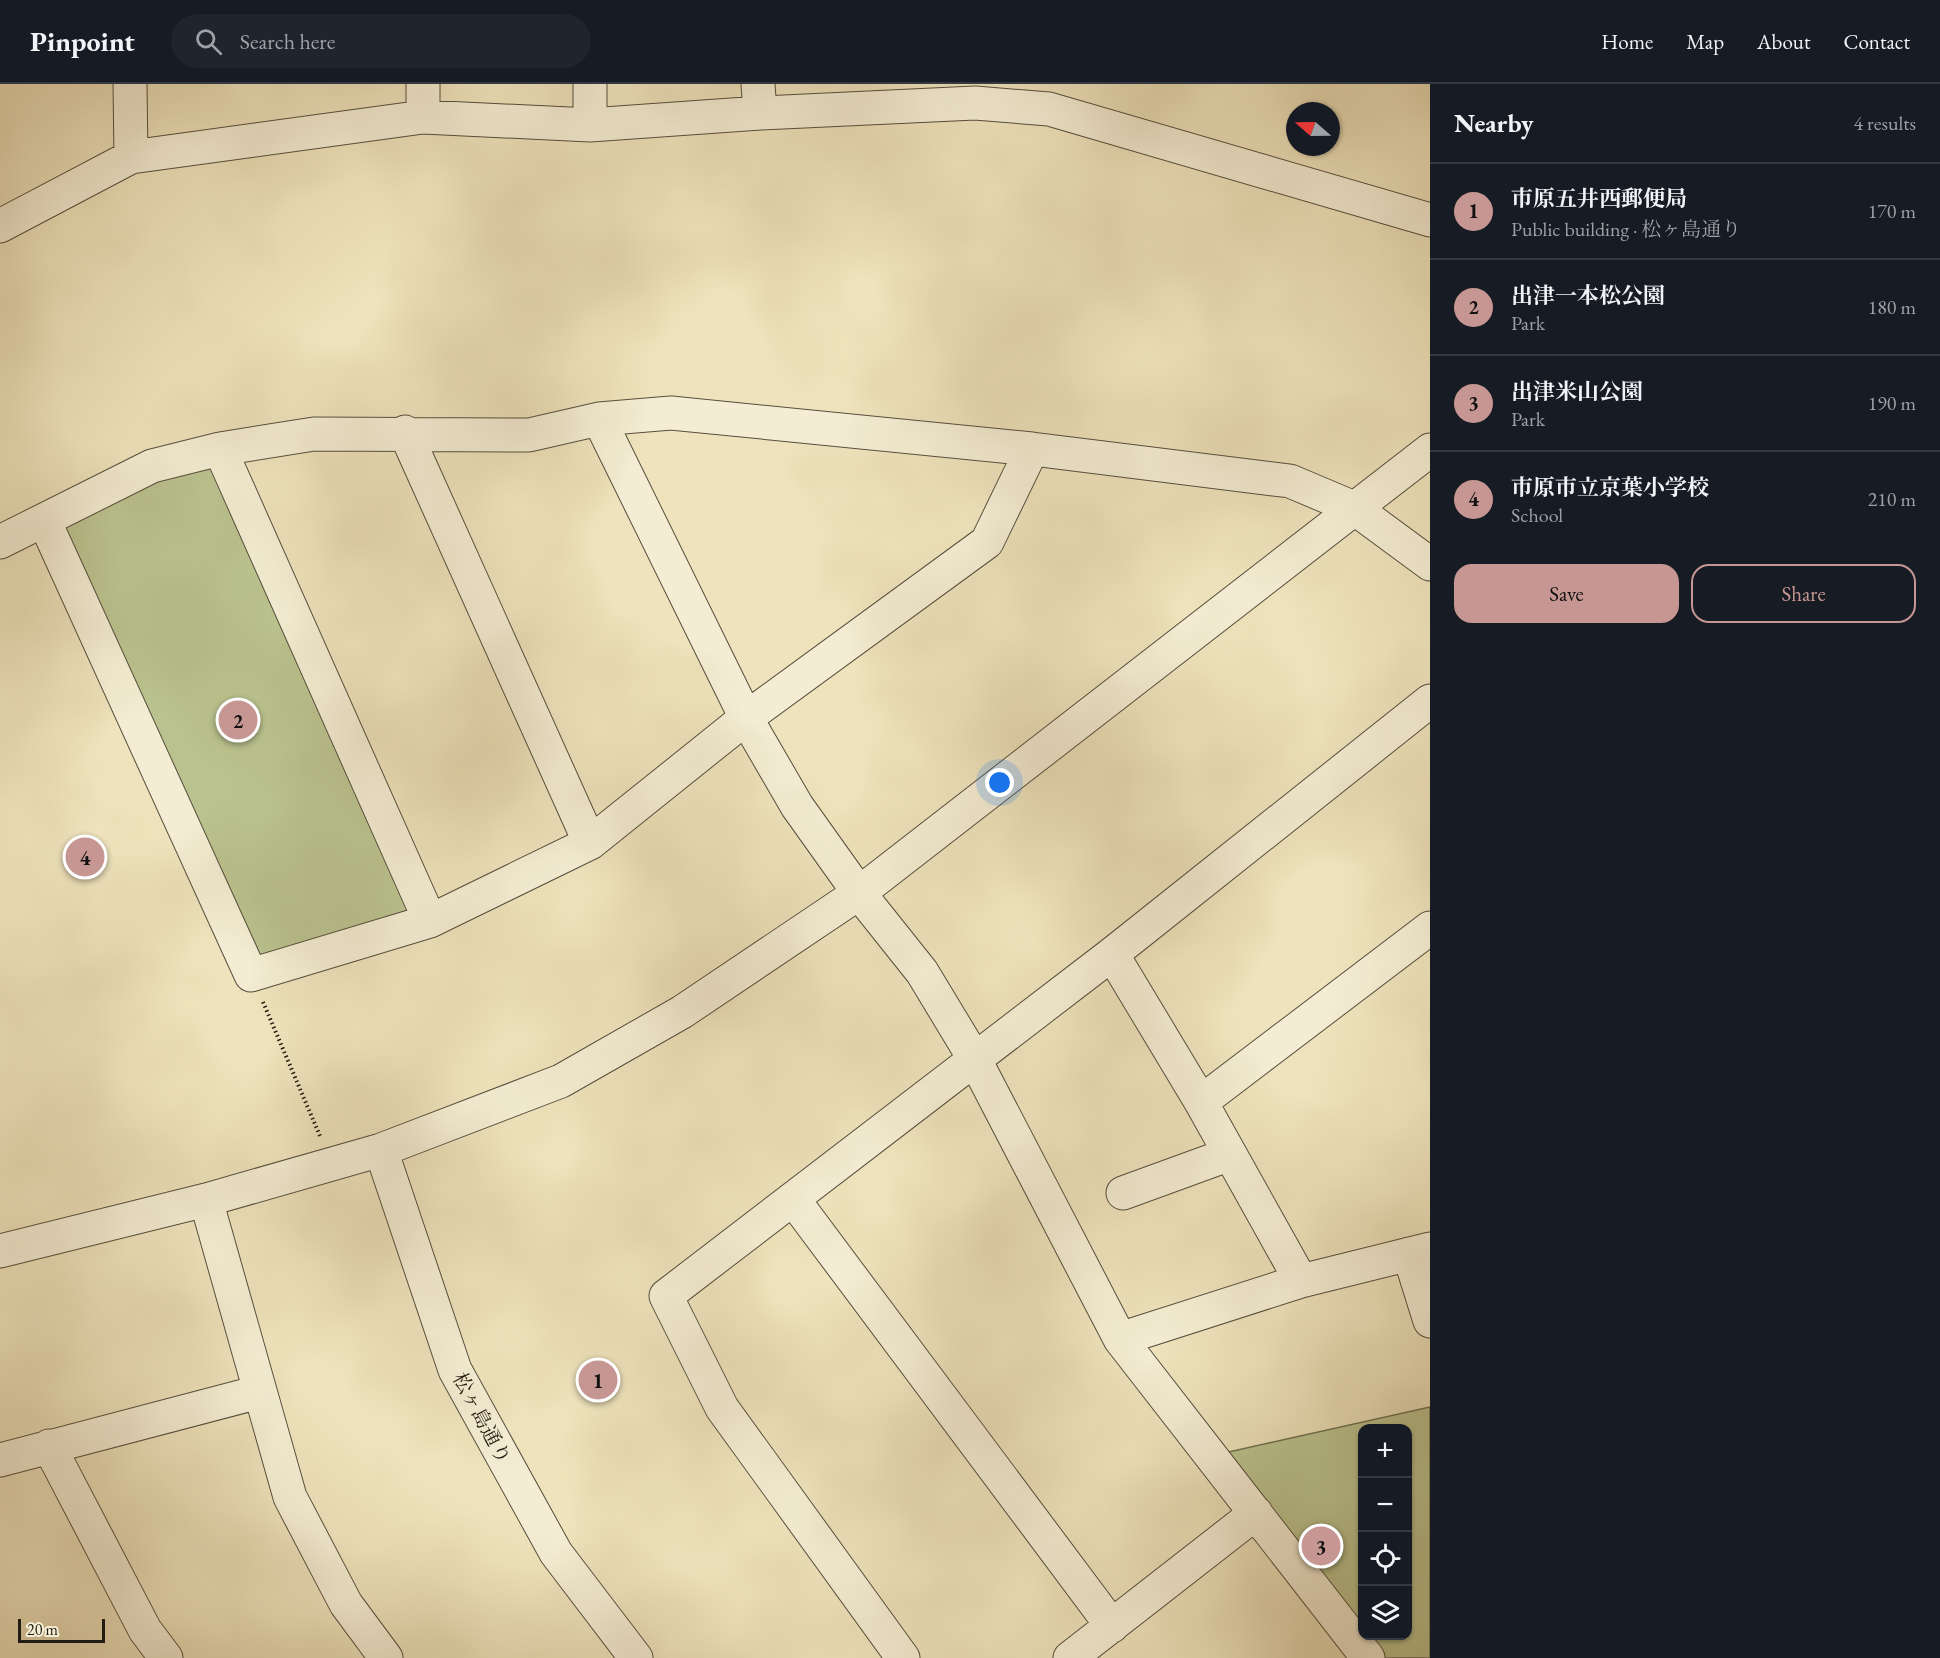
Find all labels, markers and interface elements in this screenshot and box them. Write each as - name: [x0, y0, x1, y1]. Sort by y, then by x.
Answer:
- search box: [171, 14, 591, 68]
- text: Pinpoint: [30, 23, 135, 59]
- icon: search: [192, 25, 225, 58]
- text: Search here: [240, 27, 335, 56]
- text: Home: [1601, 28, 1653, 55]
- text: Map: [1686, 28, 1724, 55]
- text: About: [1757, 28, 1810, 55]
- text: Contact: [1843, 28, 1910, 55]
- north arrow: [1286, 102, 1340, 156]
- text: Nearby: [1454, 106, 1534, 140]
- text: 4 results: [1853, 110, 1916, 136]
- text: 市原五井西郵便局: [1511, 184, 1687, 213]
- text: 1: [1468, 198, 1479, 224]
- text: 170 m: [1868, 198, 1916, 224]
- text: Public building · 松ヶ島通り: [1511, 216, 1741, 242]
- text: 出津一本松公園: [1511, 281, 1665, 310]
- text: 2: [1468, 294, 1479, 320]
- text: 180 m: [1868, 294, 1916, 320]
- text: Park: [1511, 310, 1545, 336]
- text: 出津米山公園: [1511, 377, 1643, 406]
- text: 3: [1468, 390, 1479, 416]
- text: 190 m: [1868, 390, 1916, 416]
- text: Park: [1511, 406, 1545, 432]
- text: 市原市立京葉小学校: [1511, 473, 1709, 502]
- text: 4: [1468, 486, 1479, 512]
- text: 210 m: [1868, 486, 1916, 512]
- text: School: [1511, 502, 1563, 528]
- button: Save: [1454, 564, 1679, 623]
- button: Share: [1691, 564, 1916, 623]
- pin: 2: [218, 698, 258, 742]
- your location: [985, 768, 1014, 797]
- pin: 4: [66, 834, 104, 880]
- pin: 1: [578, 1358, 618, 1402]
- street label: 松ヶ島通り: [447, 1368, 517, 1468]
- map controls: [1358, 1424, 1412, 1640]
- button: +: [1358, 1424, 1412, 1478]
- button: −: [1358, 1478, 1412, 1532]
- pin: 3: [1302, 1524, 1340, 1568]
- button: locate: [1358, 1532, 1412, 1586]
- button: layers: [1358, 1586, 1412, 1640]
- scale bar: [18, 1616, 105, 1644]
- text: 20 m: [27, 1619, 58, 1640]

